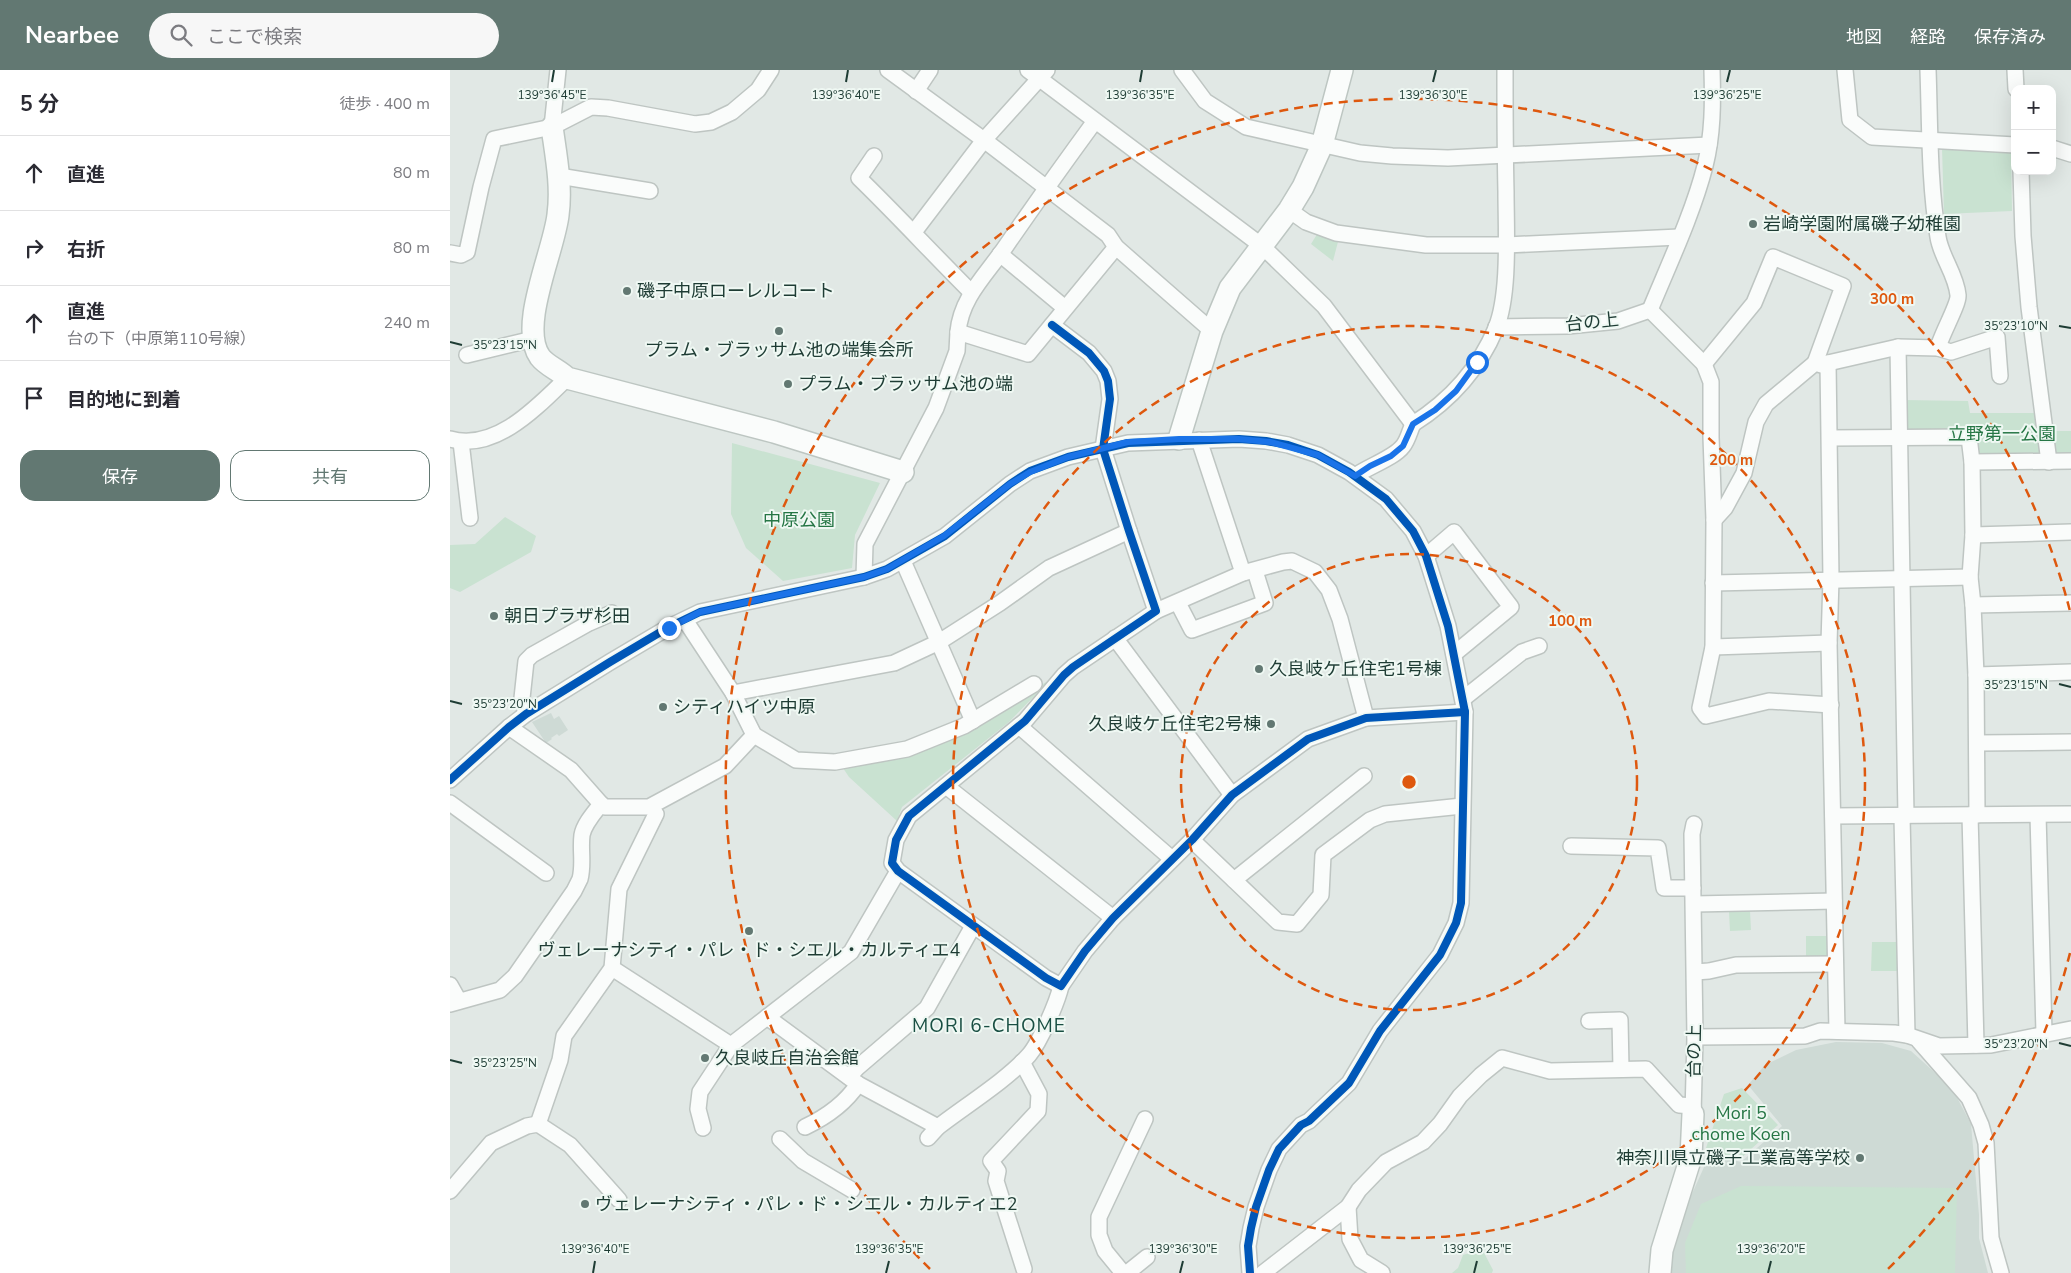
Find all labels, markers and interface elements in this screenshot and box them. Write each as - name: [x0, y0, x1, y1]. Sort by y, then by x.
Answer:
- search box: [149, 13, 499, 58]
- text: Nearbee: [25, 19, 119, 51]
- icon: search: [167, 21, 195, 49]
- text: ここで検索: [207, 24, 302, 50]
- text: 地図: [1846, 25, 1882, 49]
- text: 経路: [1910, 25, 1946, 49]
- text: 保存済み: [1974, 25, 2046, 49]
- map controls: [2011, 85, 2056, 175]
- button: +: [2011, 85, 2056, 130]
- text: 139°36'45"E: [517, 87, 587, 103]
- text: 139°36'40"E: [811, 87, 881, 103]
- text: 139°36'35"E: [1105, 87, 1175, 103]
- text: 139°36'30"E: [1398, 87, 1468, 103]
- text: 139°36'25"E: [1692, 87, 1762, 103]
- text: 5 分: [20, 90, 59, 118]
- text: 徒歩 · 400 m: [340, 93, 430, 115]
- button: −: [2011, 130, 2056, 175]
- icon: ahead: [20, 159, 48, 187]
- text: 直進: [67, 162, 105, 188]
- text: 80 m: [393, 162, 430, 184]
- place label: 岩崎学園附属磯子幼稚園: [1763, 212, 1961, 236]
- marker: 岩崎学園附属磯子幼稚園: [1747, 218, 1759, 230]
- icon: right: [20, 234, 48, 262]
- text: 右折: [67, 237, 105, 263]
- text: 80 m: [393, 237, 430, 259]
- place label: 磯子中原ローレルコート: [637, 279, 835, 303]
- marker: 磯子中原ローレルコート: [621, 285, 633, 297]
- text: 300 m: [1870, 289, 1914, 309]
- text: 直進: [67, 299, 105, 325]
- street label: 台の上: [1564, 307, 1620, 337]
- icon: ahead: [20, 309, 48, 337]
- text: 240 m: [383, 312, 430, 334]
- text: 35°23'10"N: [1984, 318, 2048, 334]
- marker: プラム・ブラッサム池の端集会所: [773, 325, 785, 337]
- text: 台の下（中原第110号線）: [67, 328, 256, 350]
- text: 35°23'15"N: [473, 337, 537, 353]
- place label: プラム・ブラッサム池の端集会所: [644, 338, 914, 362]
- route start: [1466, 351, 1489, 374]
- place label: プラム・ブラッサム池の端: [798, 372, 1013, 396]
- marker: プラム・ブラッサム池の端: [782, 378, 794, 390]
- icon: arrive: [20, 384, 48, 412]
- text: 目的地に到着: [67, 387, 181, 413]
- park label: 立野第一公園: [1948, 422, 2056, 446]
- button: 保存: [20, 450, 220, 501]
- button: 共有: [230, 450, 430, 501]
- text: 200 m: [1709, 450, 1753, 470]
- park label: 中原公園: [763, 508, 835, 532]
- place label: 朝日プラザ杉田: [504, 604, 630, 628]
- marker: 朝日プラザ杉田: [488, 610, 500, 622]
- text: 100 m: [1548, 611, 1592, 631]
- route end: [658, 617, 681, 640]
- place label: 久良岐ケ丘住宅1号棟: [1269, 657, 1442, 681]
- marker: 久良岐ケ丘住宅1号棟: [1253, 663, 1265, 675]
- text: 35°23'15"N: [1984, 677, 2048, 693]
- place label: シティハイツ中原: [673, 695, 816, 719]
- text: 35°23'20"N: [473, 696, 537, 712]
- marker: シティハイツ中原: [657, 701, 669, 713]
- place label: 久良岐ケ丘住宅2号棟: [1088, 712, 1261, 736]
- marker: 久良岐ケ丘住宅2号棟: [1265, 718, 1277, 730]
- centre of rings: [1400, 773, 1418, 791]
- marker: ヴェレーナシティ・パレ・ド・シエル・カルティエ4: [743, 925, 755, 937]
- place label: ヴェレーナシティ・パレ・ド・シエル・カルティエ4: [538, 938, 961, 962]
- district label: MORI 6-CHOME: [912, 1013, 1066, 1039]
- street label: 台の上: [1682, 1024, 1706, 1078]
- text: 35°23'20"N: [1984, 1036, 2048, 1052]
- place label: 久良岐丘自治会館: [715, 1046, 859, 1070]
- marker: 久良岐丘自治会館: [699, 1052, 711, 1064]
- text: 35°23'25"N: [473, 1055, 537, 1071]
- park label: Mori 5 chome Koen: [1691, 1101, 1791, 1146]
- place label: 神奈川県立磯子工業高等学校: [1616, 1146, 1850, 1170]
- marker: 神奈川県立磯子工業高等学校: [1854, 1152, 1866, 1164]
- place label: ヴェレーナシティ・パレ・ド・シエル・カルティエ2: [595, 1192, 1018, 1216]
- marker: ヴェレーナシティ・パレ・ド・シエル・カルティエ2: [579, 1198, 591, 1210]
- text: 139°36'40"E: [560, 1241, 630, 1257]
- text: 139°36'35"E: [854, 1241, 924, 1257]
- text: 139°36'30"E: [1148, 1241, 1218, 1257]
- text: 139°36'25"E: [1442, 1241, 1512, 1257]
- text: 139°36'20"E: [1736, 1241, 1806, 1257]

